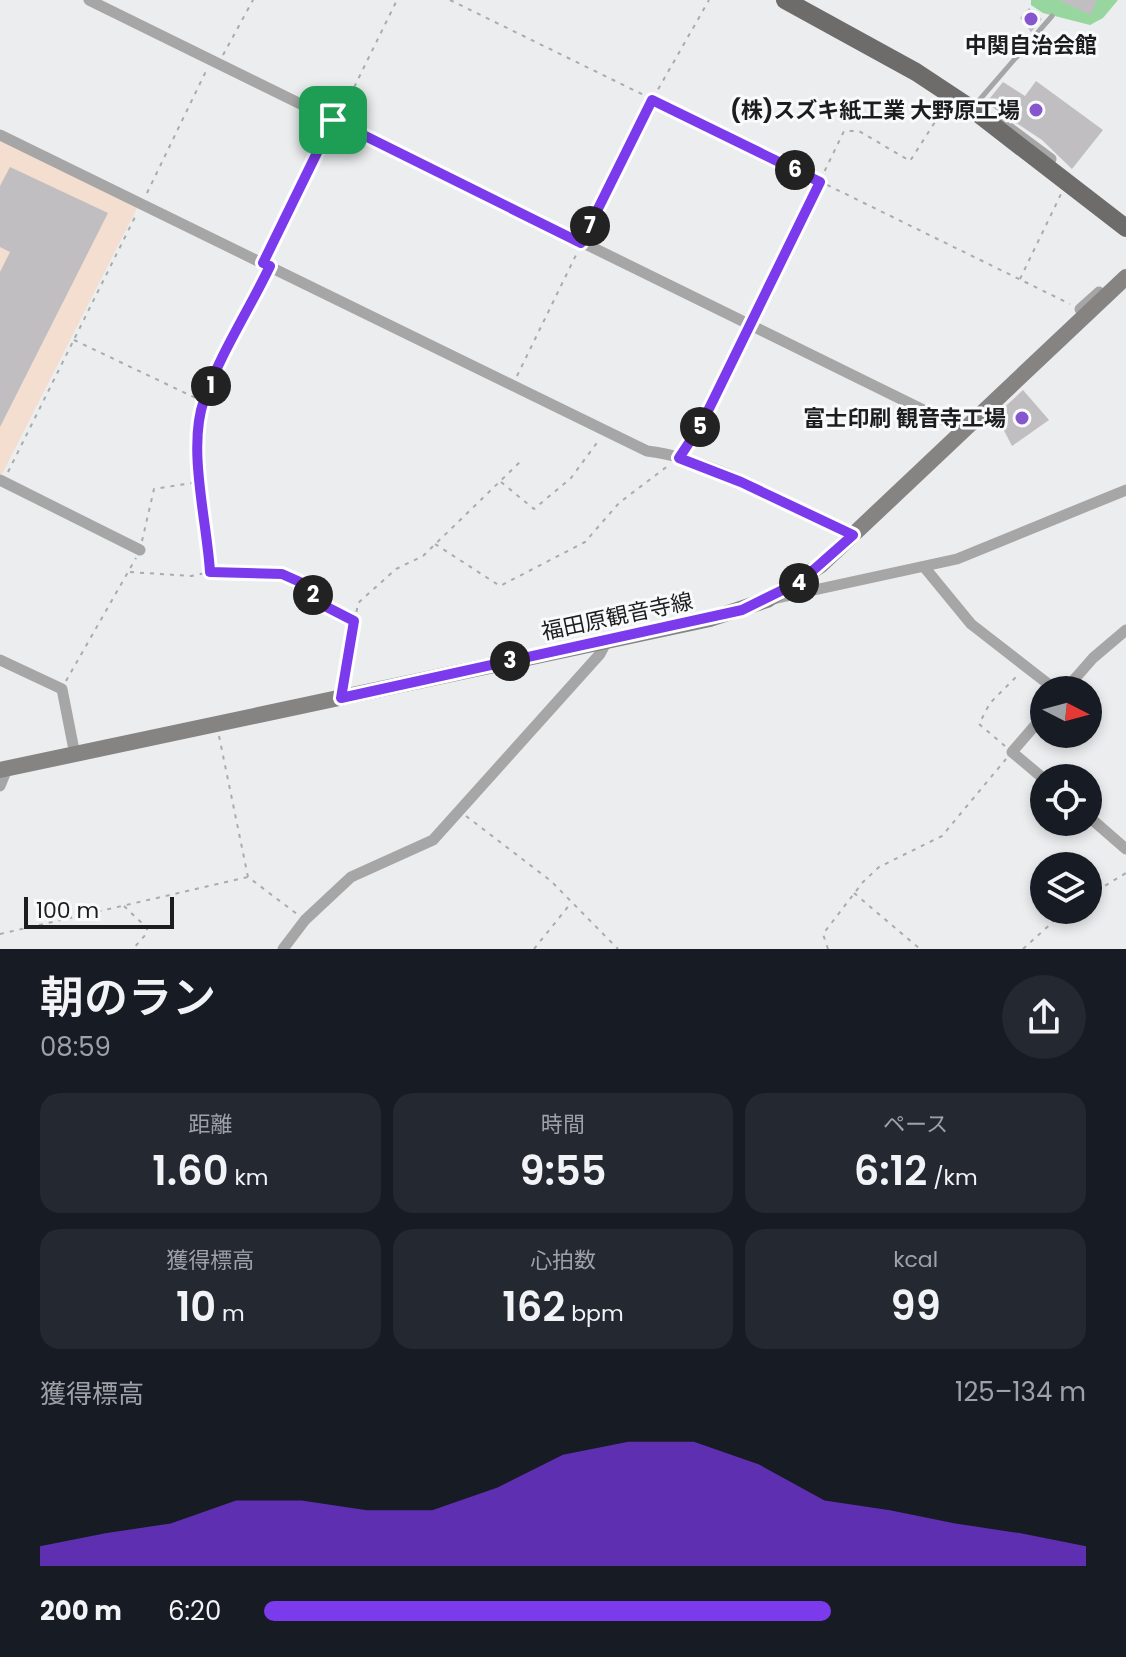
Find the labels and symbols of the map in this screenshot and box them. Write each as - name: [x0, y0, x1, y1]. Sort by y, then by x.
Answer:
- marker: 中関自治会館: [1022, 10, 1040, 28]
- place label: 中関自治会館: [965, 30, 1097, 61]
- pin: [299, 86, 367, 154]
- place label: (株)スズキ紙工業 大野原工場: [730, 95, 1020, 126]
- marker: (株)スズキ紙工業 大野原工場: [1027, 101, 1045, 119]
- pin: 6: [775, 150, 815, 190]
- pin: 7: [570, 206, 610, 246]
- pin: 1: [191, 366, 231, 406]
- place label: 富士印刷 観音寺工場: [803, 403, 1006, 434]
- pin: 5: [680, 407, 720, 447]
- marker: 富士印刷 観音寺工場: [1013, 409, 1031, 427]
- pin: 4: [779, 563, 819, 603]
- pin: 2: [293, 575, 333, 615]
- street label: 福田原観音寺線: [539, 585, 696, 648]
- pin: 3: [490, 641, 530, 681]
- north arrow: [1030, 676, 1102, 748]
- scale bar: [24, 893, 174, 929]

